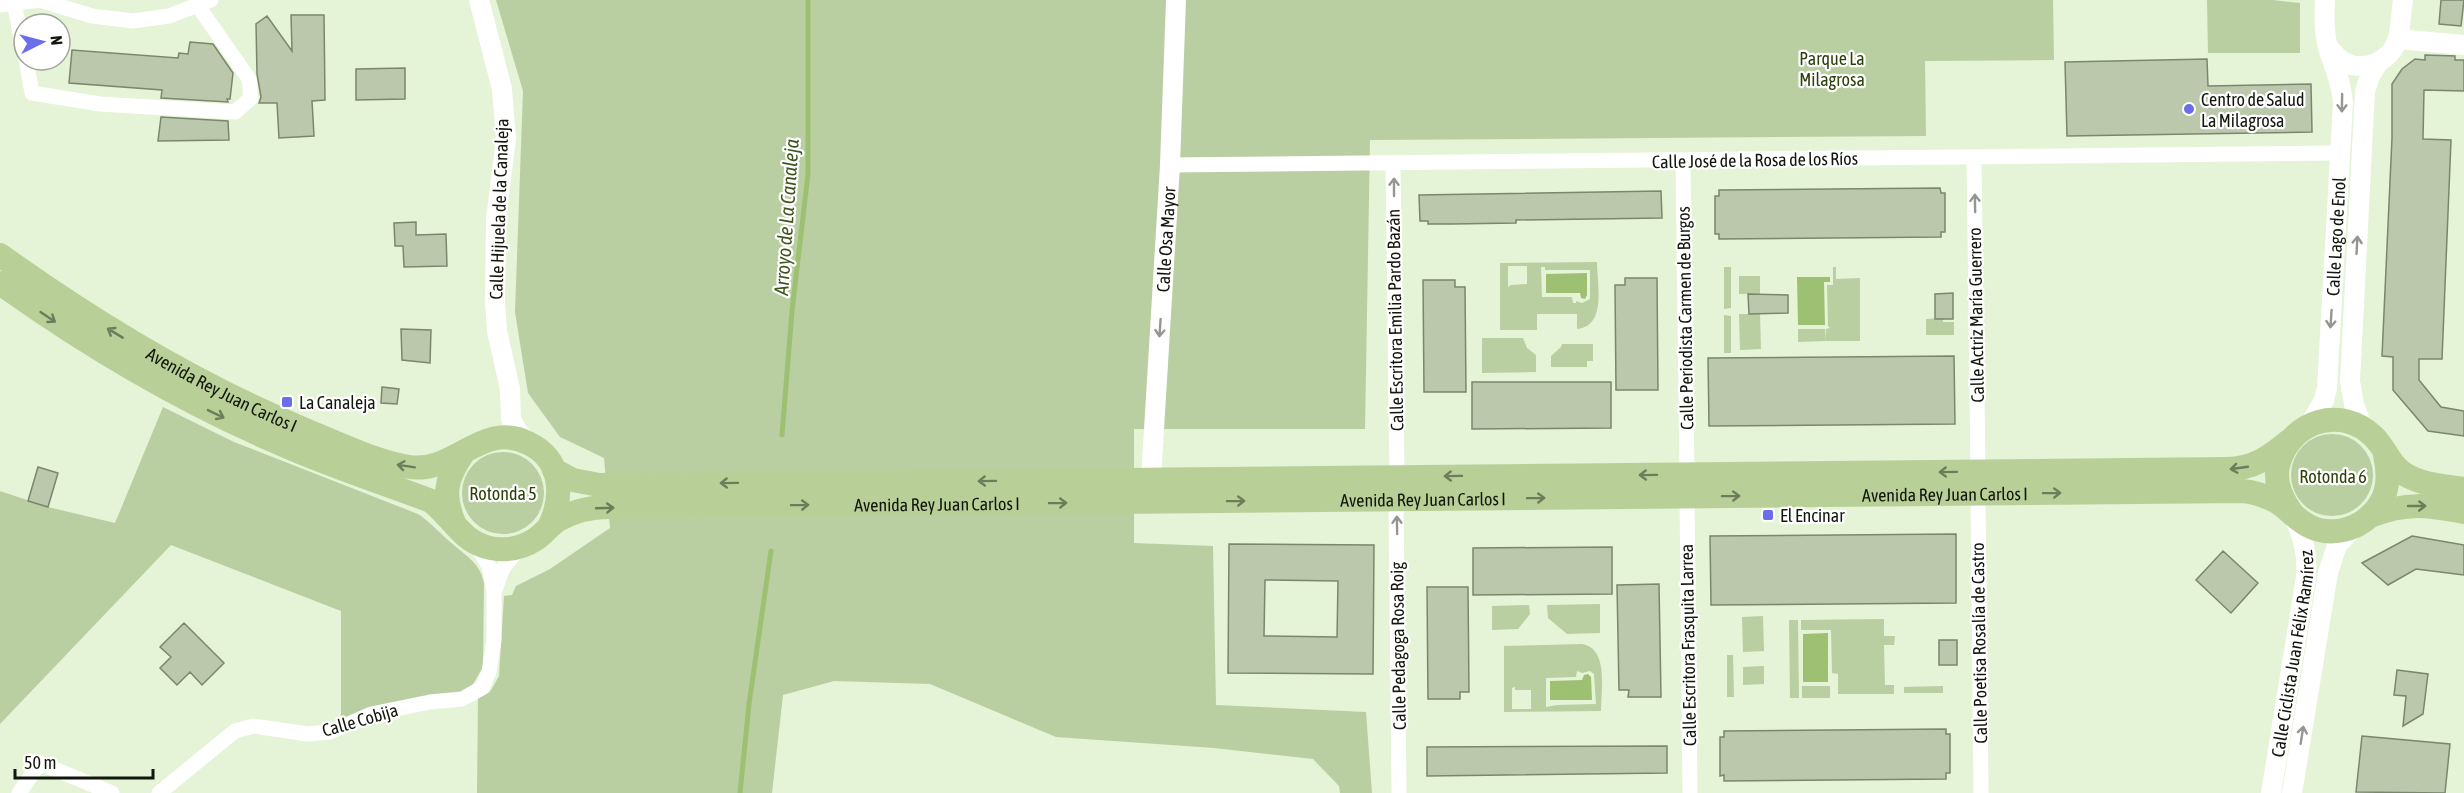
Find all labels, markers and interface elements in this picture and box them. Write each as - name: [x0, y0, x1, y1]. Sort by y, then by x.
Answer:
- north arrow: [12, 12, 72, 72]
- text: N: [47, 35, 66, 46]
- park label: Parque La Milagrosa: [1799, 48, 1865, 90]
- place label: Centro de Salud La Milagrosa: [2201, 89, 2305, 131]
- one-way arrow: [2336, 93, 2348, 113]
- marker: Centro de Salud La Milagrosa: [2182, 102, 2196, 116]
- street label: Calle Hijuela de la Canaleja: [485, 118, 513, 300]
- water label: Arroyo de La Canaleja: [769, 138, 803, 297]
- street label: Calle José de la Rosa de los Ríos: [1652, 148, 1858, 172]
- street label: Calle Lago de Enol: [2322, 176, 2349, 296]
- one-way arrow: [1388, 178, 1400, 198]
- street label: Calle Osa Mayor: [1152, 185, 1179, 293]
- one-way arrow: [1969, 193, 1981, 213]
- street label: Calle Periodista Carmen de Burgos: [1673, 206, 1697, 430]
- street label: Calle Escritora Emilia Pardo Bazán: [1383, 209, 1407, 431]
- street label: Calle Actriz María Guerrero: [1964, 227, 1988, 403]
- one-way arrow: [2352, 235, 2363, 255]
- one-way arrow: [2326, 309, 2337, 329]
- one-way arrow: [39, 310, 56, 323]
- one-way arrow: [1154, 318, 1165, 338]
- one-way arrow: [107, 326, 124, 338]
- street label: Avenida Rey Juan Carlos I: [143, 343, 300, 436]
- place label: La Canaleja: [299, 392, 376, 413]
- marker: La Canaleja: [280, 395, 294, 409]
- one-way arrow: [207, 409, 225, 421]
- one-way arrow: [396, 460, 416, 471]
- one-way arrow: [2229, 462, 2249, 473]
- one-way arrow: [1939, 466, 1959, 477]
- park label: Rotonda 6: [2299, 466, 2367, 487]
- one-way arrow: [1639, 469, 1659, 480]
- one-way arrow: [1444, 471, 1464, 482]
- one-way arrow: [978, 475, 998, 487]
- one-way arrow: [720, 477, 740, 489]
- park label: Rotonda 5: [469, 483, 537, 504]
- street label: Avenida Rey Juan Carlos I: [1862, 483, 2028, 505]
- one-way arrow: [2041, 487, 2061, 499]
- street label: Avenida Rey Juan Carlos I: [1340, 488, 1506, 510]
- one-way arrow: [1720, 490, 1740, 502]
- street label: Avenida Rey Juan Carlos I: [854, 492, 1020, 515]
- one-way arrow: [1525, 492, 1545, 504]
- one-way arrow: [1225, 495, 1245, 507]
- one-way arrow: [1047, 497, 1067, 509]
- one-way arrow: [789, 499, 809, 511]
- one-way arrow: [2406, 500, 2426, 512]
- one-way arrow: [594, 502, 614, 513]
- place label: El Encinar: [1780, 505, 1845, 526]
- marker: El Encinar: [1761, 508, 1775, 522]
- one-way arrow: [1391, 515, 1402, 535]
- street label: Calle Poetisa Rosalía de Castro: [1967, 542, 1991, 744]
- street label: Calle Escritora Frasquita Larrea: [1676, 544, 1700, 746]
- street label: Calle Ciclista Juan Félix Ramírez: [2266, 548, 2317, 759]
- street label: Calle Pedagoga Rosa Roig: [1386, 562, 1410, 730]
- street label: Calle Cobija: [320, 699, 400, 741]
- one-way arrow: [2296, 726, 2307, 746]
- scale bar: [15, 742, 153, 780]
- text: 50 m: [24, 752, 56, 773]

